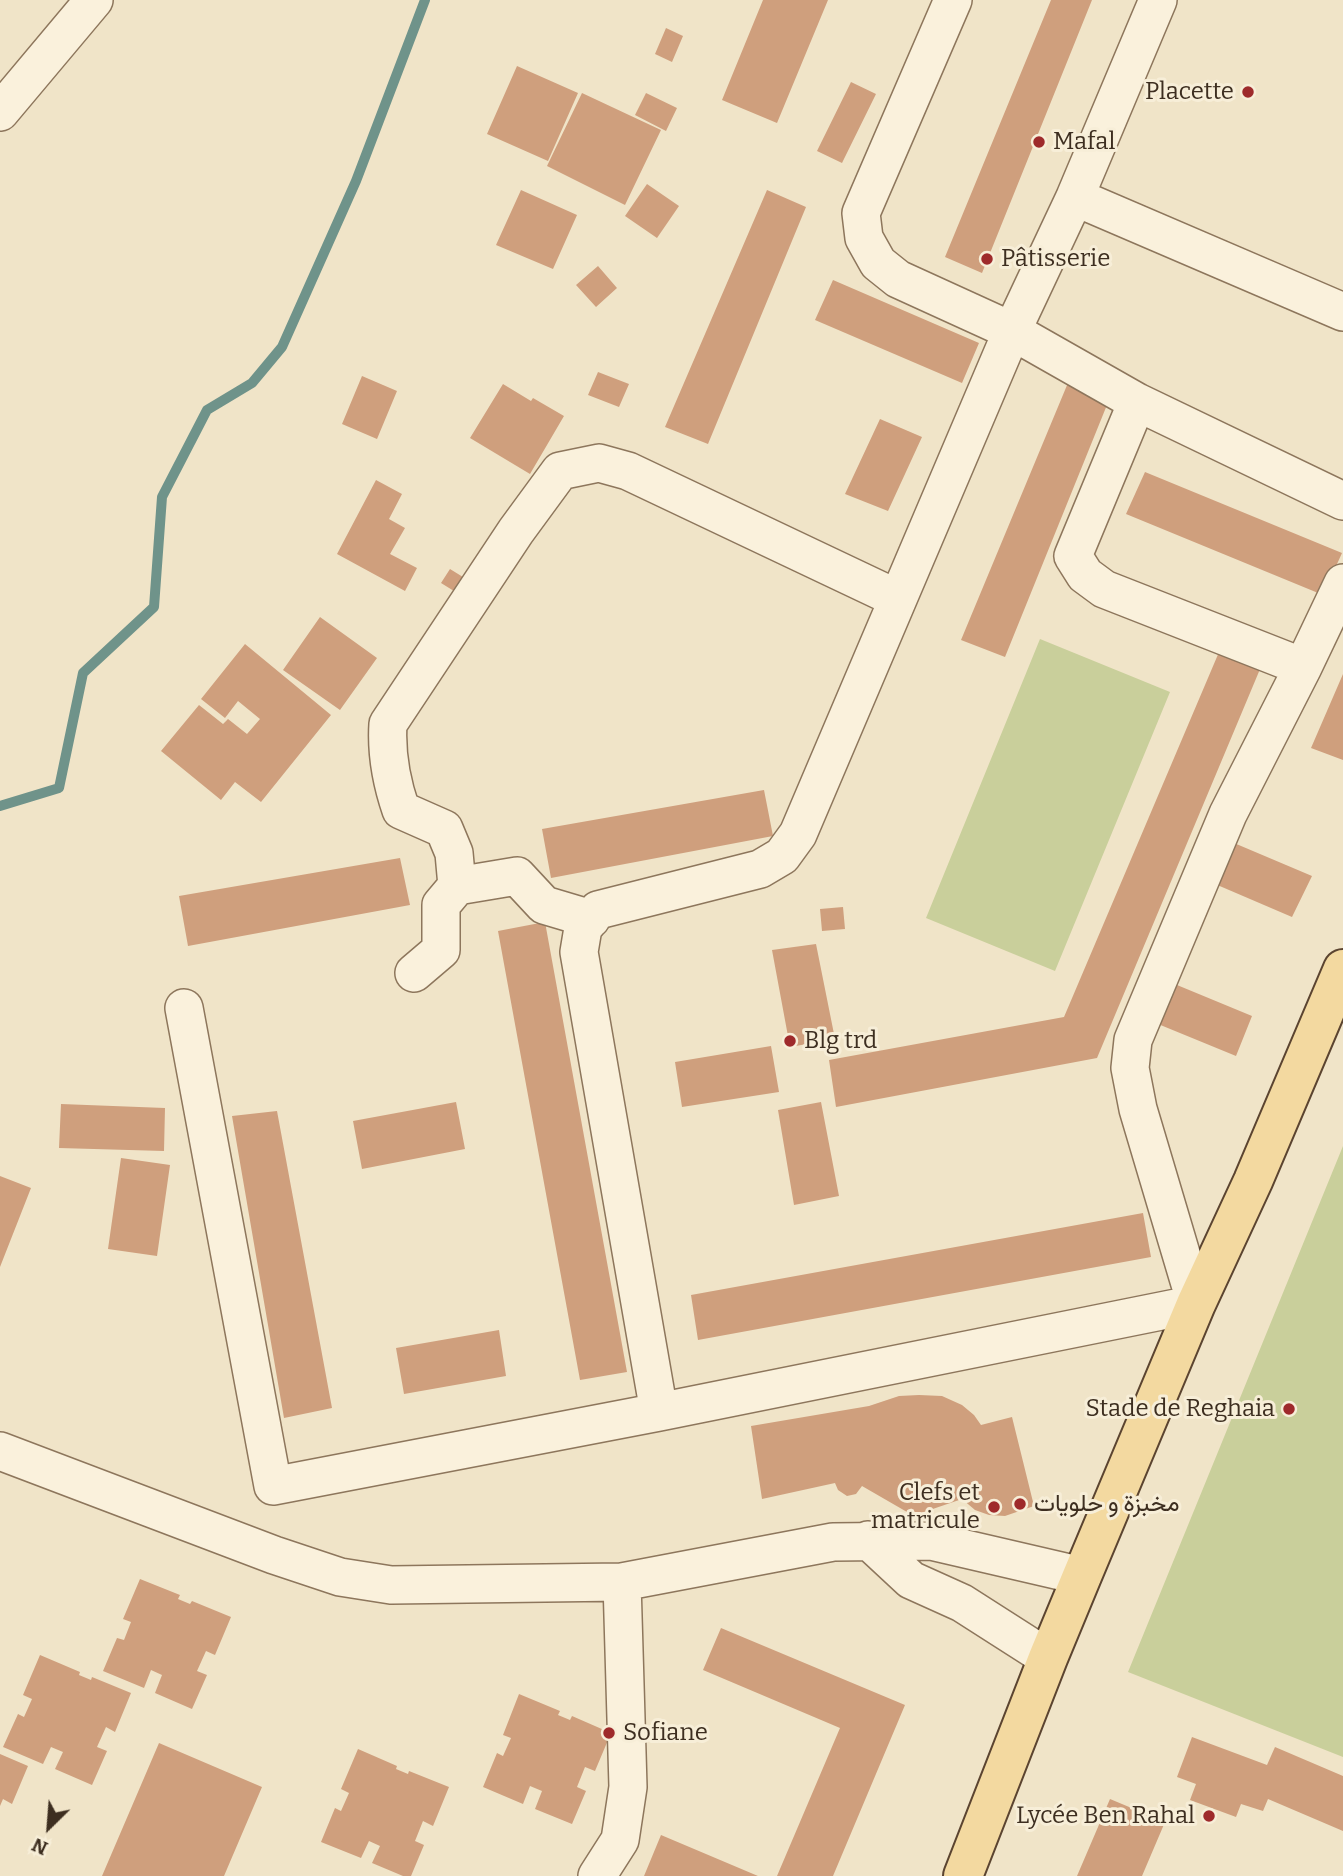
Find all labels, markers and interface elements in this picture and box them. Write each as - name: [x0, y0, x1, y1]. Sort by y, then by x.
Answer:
- place label: Placette: [1145, 78, 1234, 106]
- marker: Placette: [1240, 84, 1256, 100]
- place label: Mafal: [1053, 128, 1115, 156]
- marker: Mafal: [1031, 134, 1047, 150]
- place label: Pâtisserie: [1001, 245, 1110, 273]
- marker: Pâtisserie: [979, 251, 995, 267]
- place label: Blg trd: [804, 1027, 877, 1055]
- marker: Blg trd: [782, 1033, 798, 1049]
- place label: Stade de Reghaia: [1086, 1395, 1275, 1423]
- marker: Stade de Reghaia: [1281, 1401, 1297, 1417]
- place label: Clefs et matricule: [871, 1479, 980, 1535]
- place label: مخبزة و حلويات: [1034, 1490, 1179, 1518]
- marker: مخبزة و حلويات: [1012, 1496, 1028, 1512]
- marker: Clefs et matricule: [986, 1499, 1002, 1515]
- place label: Sofiane: [623, 1719, 708, 1747]
- marker: Sofiane: [601, 1725, 617, 1741]
- north arrow: [14, 1792, 84, 1862]
- place label: Lycée Ben Rahal: [1016, 1802, 1195, 1830]
- marker: Lycée Ben Rahal: [1201, 1808, 1217, 1824]
- text: N: [28, 1833, 51, 1860]

